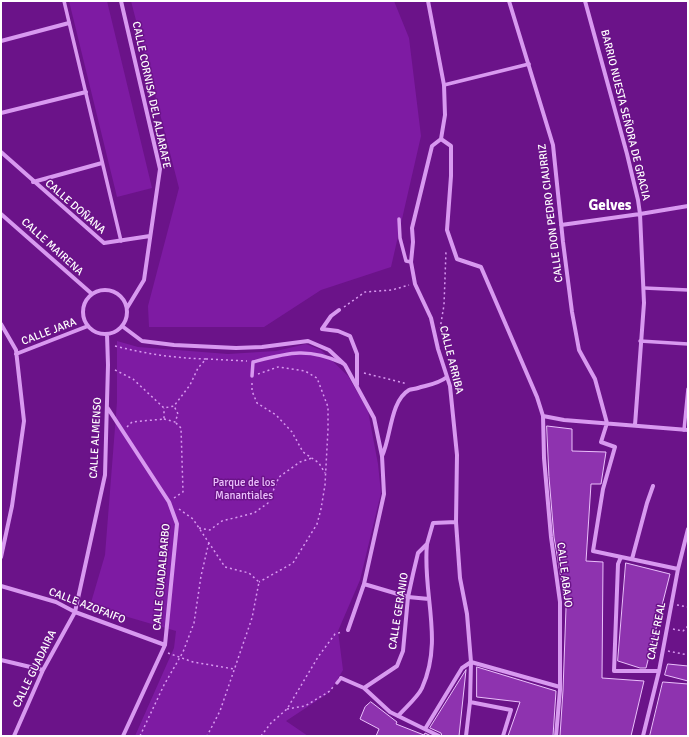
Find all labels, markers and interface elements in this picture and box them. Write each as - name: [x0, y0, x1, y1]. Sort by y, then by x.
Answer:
- street label: CALLE CORNISA DEL ALJARAFE: [129, 20, 173, 170]
- street label: BARRIO NUESTA SEÑORA DE GRACIA: [597, 28, 653, 202]
- street label: CALLE DON PEDRO CIAURRIZ: [536, 143, 566, 283]
- street label: CALLE DOÑANA: [42, 177, 108, 237]
- district label: Gelves: [589, 197, 631, 215]
- street label: CALLE MAIRENA: [18, 216, 86, 278]
- street label: CALLE JARA: [20, 315, 78, 349]
- street label: CALLE ARRIBA: [436, 325, 466, 395]
- street label: CALLE ALMENSO: [87, 397, 105, 479]
- park label: Parque de los Manantiales: [213, 476, 275, 502]
- street label: CALLE GUADALBARBO: [151, 523, 173, 631]
- street label: CALLE ABAJO: [553, 542, 575, 608]
- street label: CALLE GERANIO: [386, 572, 412, 650]
- street label: CALLE AZOFAIFO: [47, 585, 127, 627]
- street label: CALLE REAL: [645, 601, 669, 661]
- street label: CALLE GUADAIRA: [11, 628, 59, 710]

